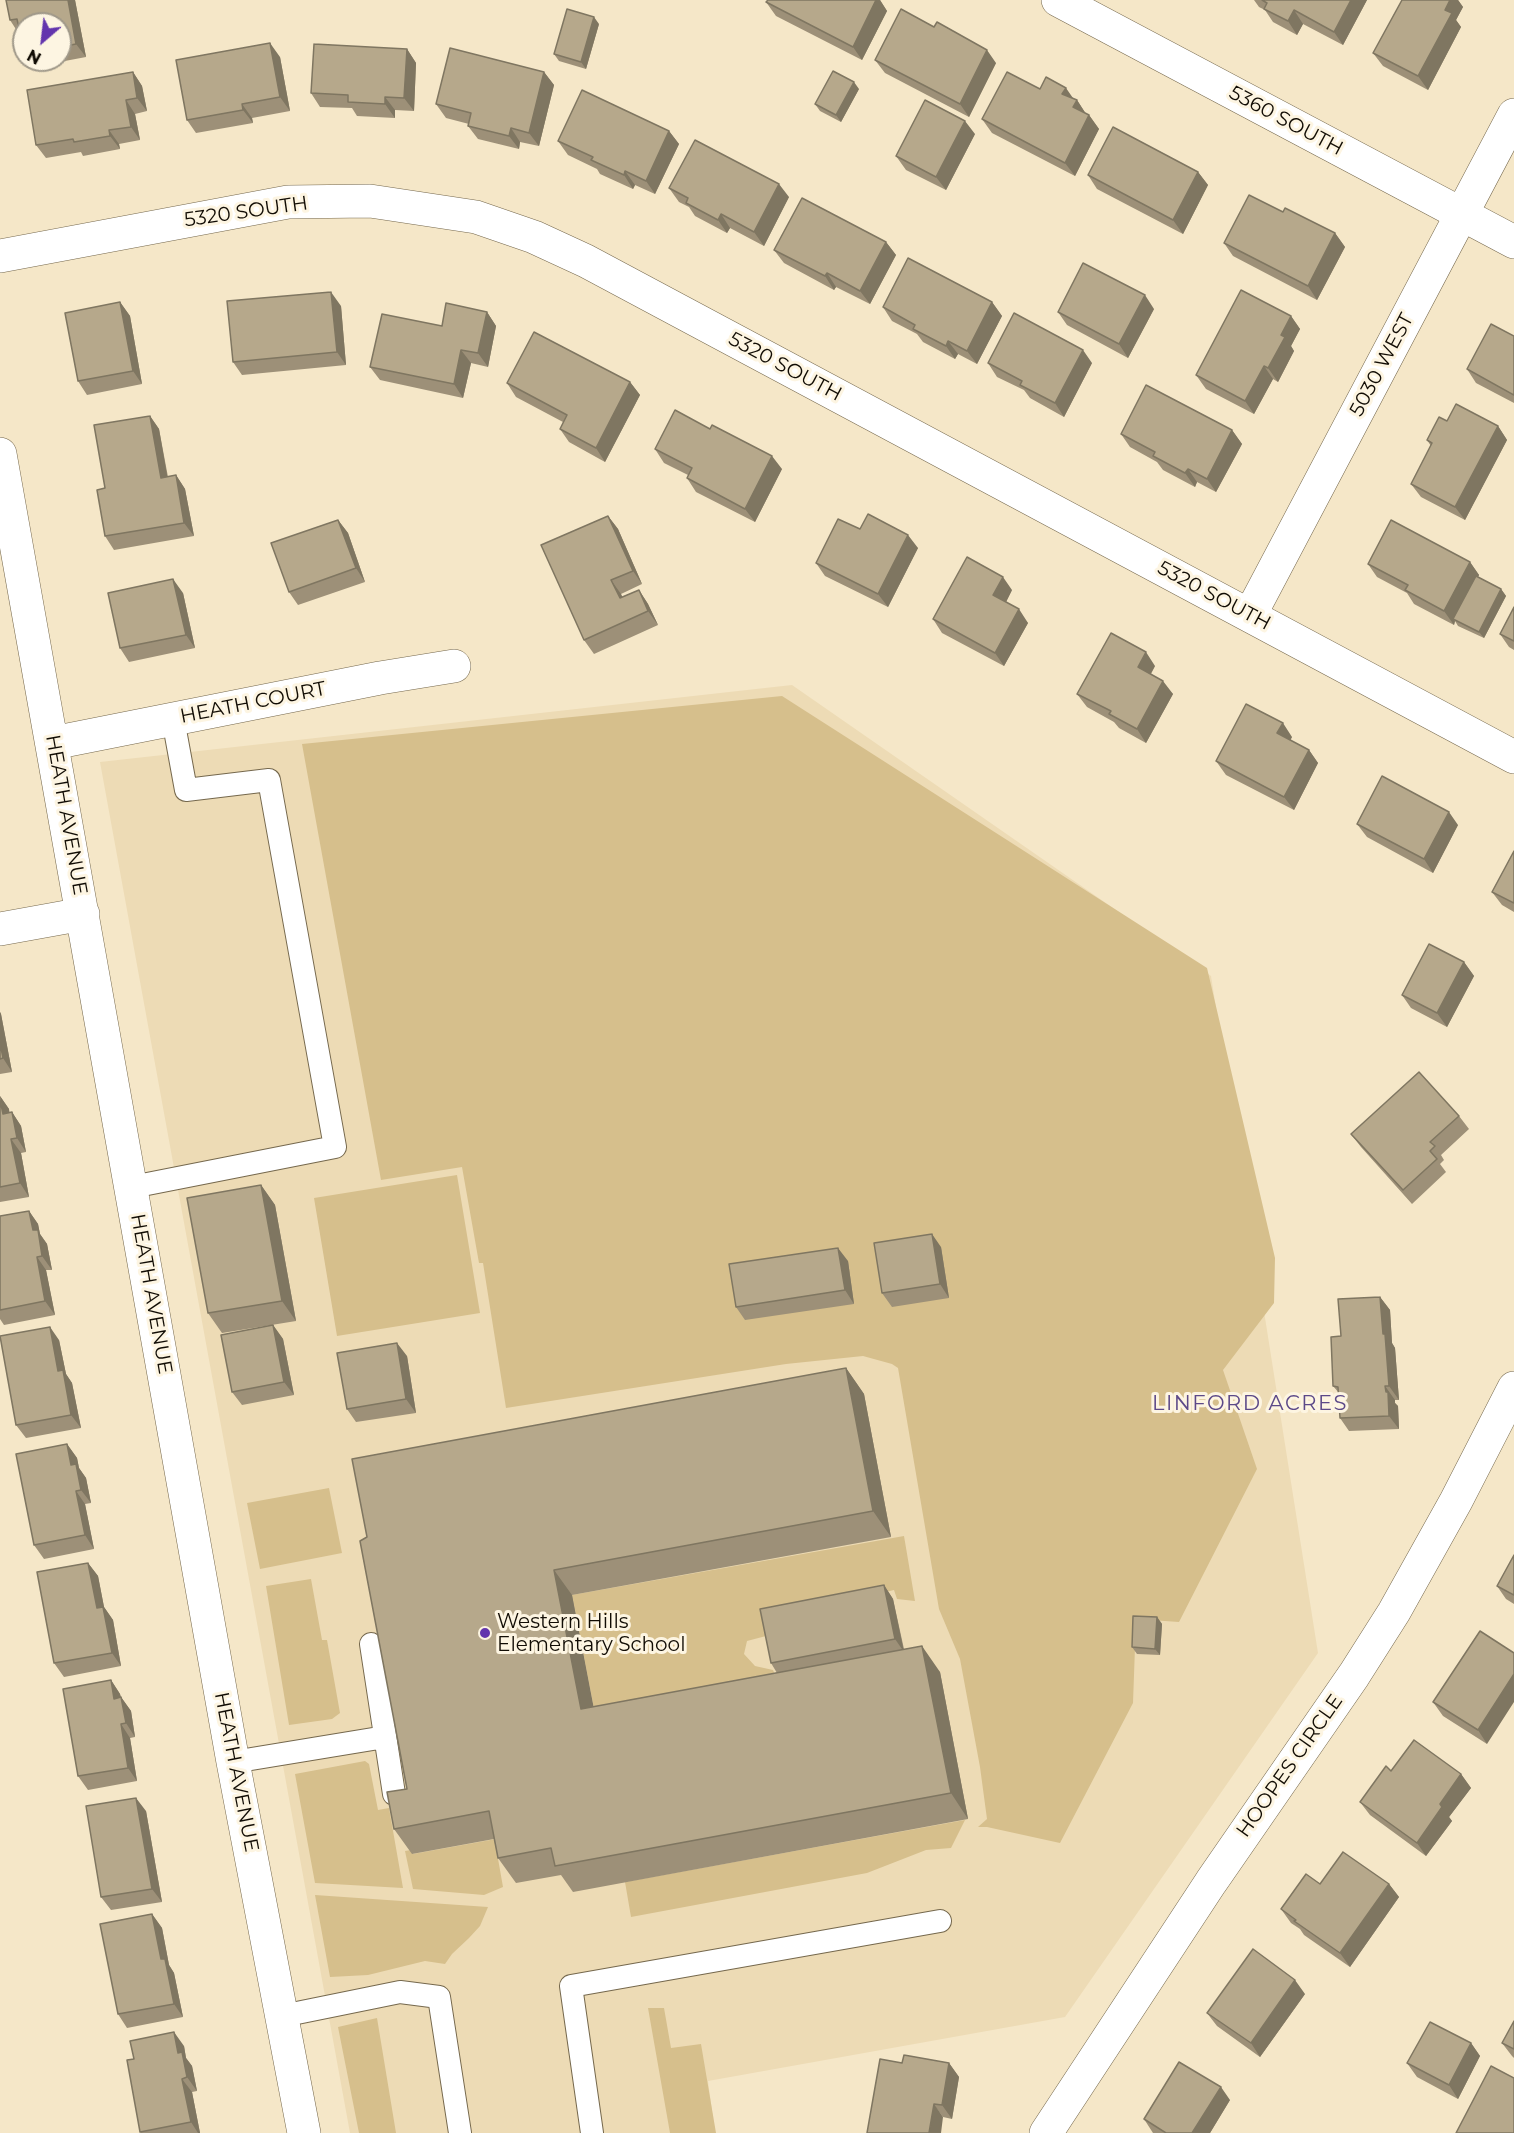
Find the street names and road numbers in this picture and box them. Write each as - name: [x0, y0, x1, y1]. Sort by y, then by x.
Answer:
- street label: 5360 SOUTH: [1225, 81, 1347, 161]
- street label: 5320 SOUTH: [183, 191, 309, 233]
- street label: 5030 WEST: [1345, 309, 1419, 421]
- street label: 5320 SOUTH: [724, 327, 846, 407]
- street label: 5320 SOUTH: [1153, 556, 1275, 636]
- street label: HEATH COURT: [178, 677, 328, 729]
- street label: HEATH AVENUE: [40, 733, 92, 897]
- street label: HEATH AVENUE: [125, 1212, 177, 1376]
- street label: HEATH AVENUE: [209, 1690, 263, 1854]
- street label: HOOPES CIRCLE: [1232, 1690, 1348, 1842]

